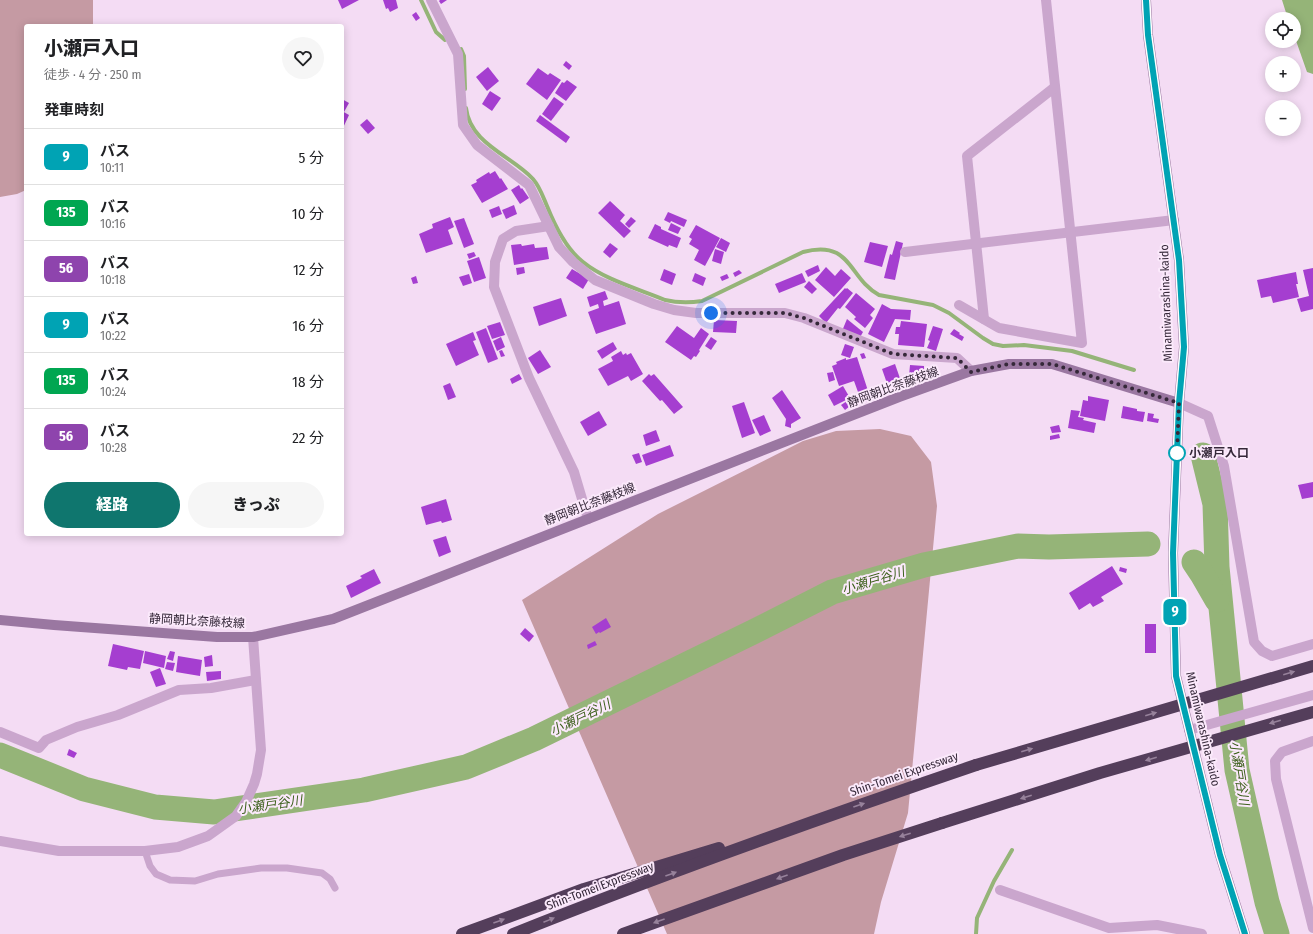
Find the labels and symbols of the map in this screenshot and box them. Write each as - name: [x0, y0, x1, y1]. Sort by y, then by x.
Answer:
- street label: Minamiwarashina-kaido: [1157, 244, 1175, 362]
- your location: [701, 303, 721, 323]
- street label: 静岡朝比奈藤枝線: [845, 364, 941, 410]
- marker: 小瀬戸入口: [1168, 444, 1186, 462]
- place label: 小瀬戸入口: [1189, 446, 1249, 460]
- street label: 静岡朝比奈藤枝線: [543, 480, 637, 528]
- water label: 小瀬戸谷川: [840, 563, 908, 597]
- line badge: 9: [1162, 599, 1188, 625]
- street label: 静岡朝比奈藤枝線: [149, 611, 245, 631]
- street label: Minamiwarashina-kaido: [1183, 670, 1223, 788]
- one-way arrow: [1284, 670, 1296, 676]
- water label: 小瀬戸谷川: [548, 696, 615, 738]
- one-way arrow: [1146, 711, 1158, 717]
- one-way arrow: [1269, 719, 1281, 725]
- water label: 小瀬戸谷川: [1227, 740, 1252, 808]
- one-way arrow: [1021, 747, 1033, 753]
- street label: Shin-Tomei Expressway: [848, 749, 961, 799]
- one-way arrow: [1144, 756, 1156, 762]
- water label: 小瀬戸谷川: [237, 792, 305, 816]
- one-way arrow: [1020, 794, 1032, 800]
- one-way arrow: [853, 801, 865, 807]
- one-way arrow: [899, 832, 911, 838]
- street label: Shin-Tomei Expressway: [545, 859, 656, 913]
- one-way arrow: [666, 870, 678, 876]
- one-way arrow: [775, 875, 787, 881]
- one-way arrow: [544, 916, 556, 922]
- one-way arrow: [493, 917, 505, 923]
- one-way arrow: [653, 918, 665, 924]

